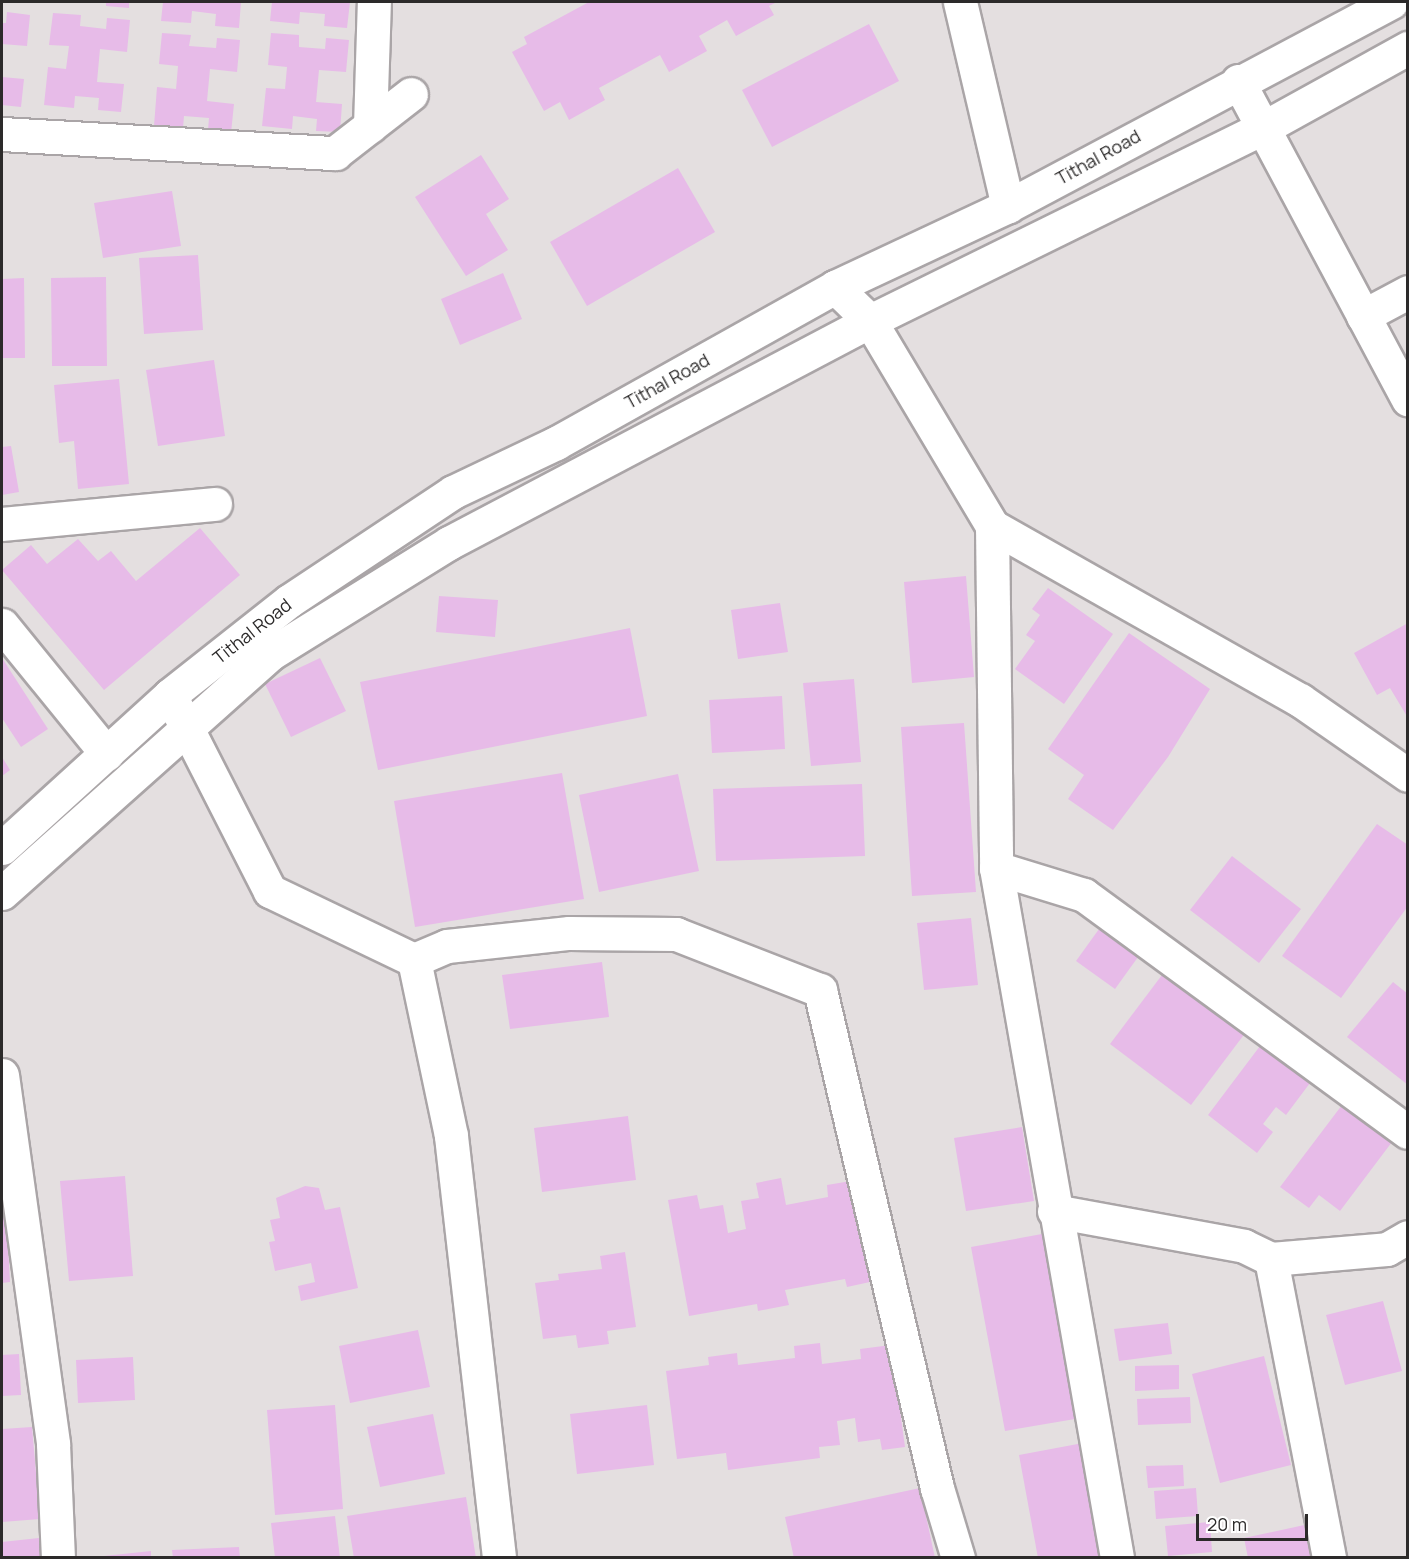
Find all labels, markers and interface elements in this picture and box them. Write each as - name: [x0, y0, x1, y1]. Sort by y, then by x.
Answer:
- street label: Tithal Road: [1052, 125, 1144, 189]
- street label: Tithal Road: [621, 349, 713, 413]
- street label: Tithal Road: [209, 594, 295, 668]
- scale bar: [1199, 1502, 1312, 1540]
- text: 20 m: [1207, 1512, 1247, 1536]

